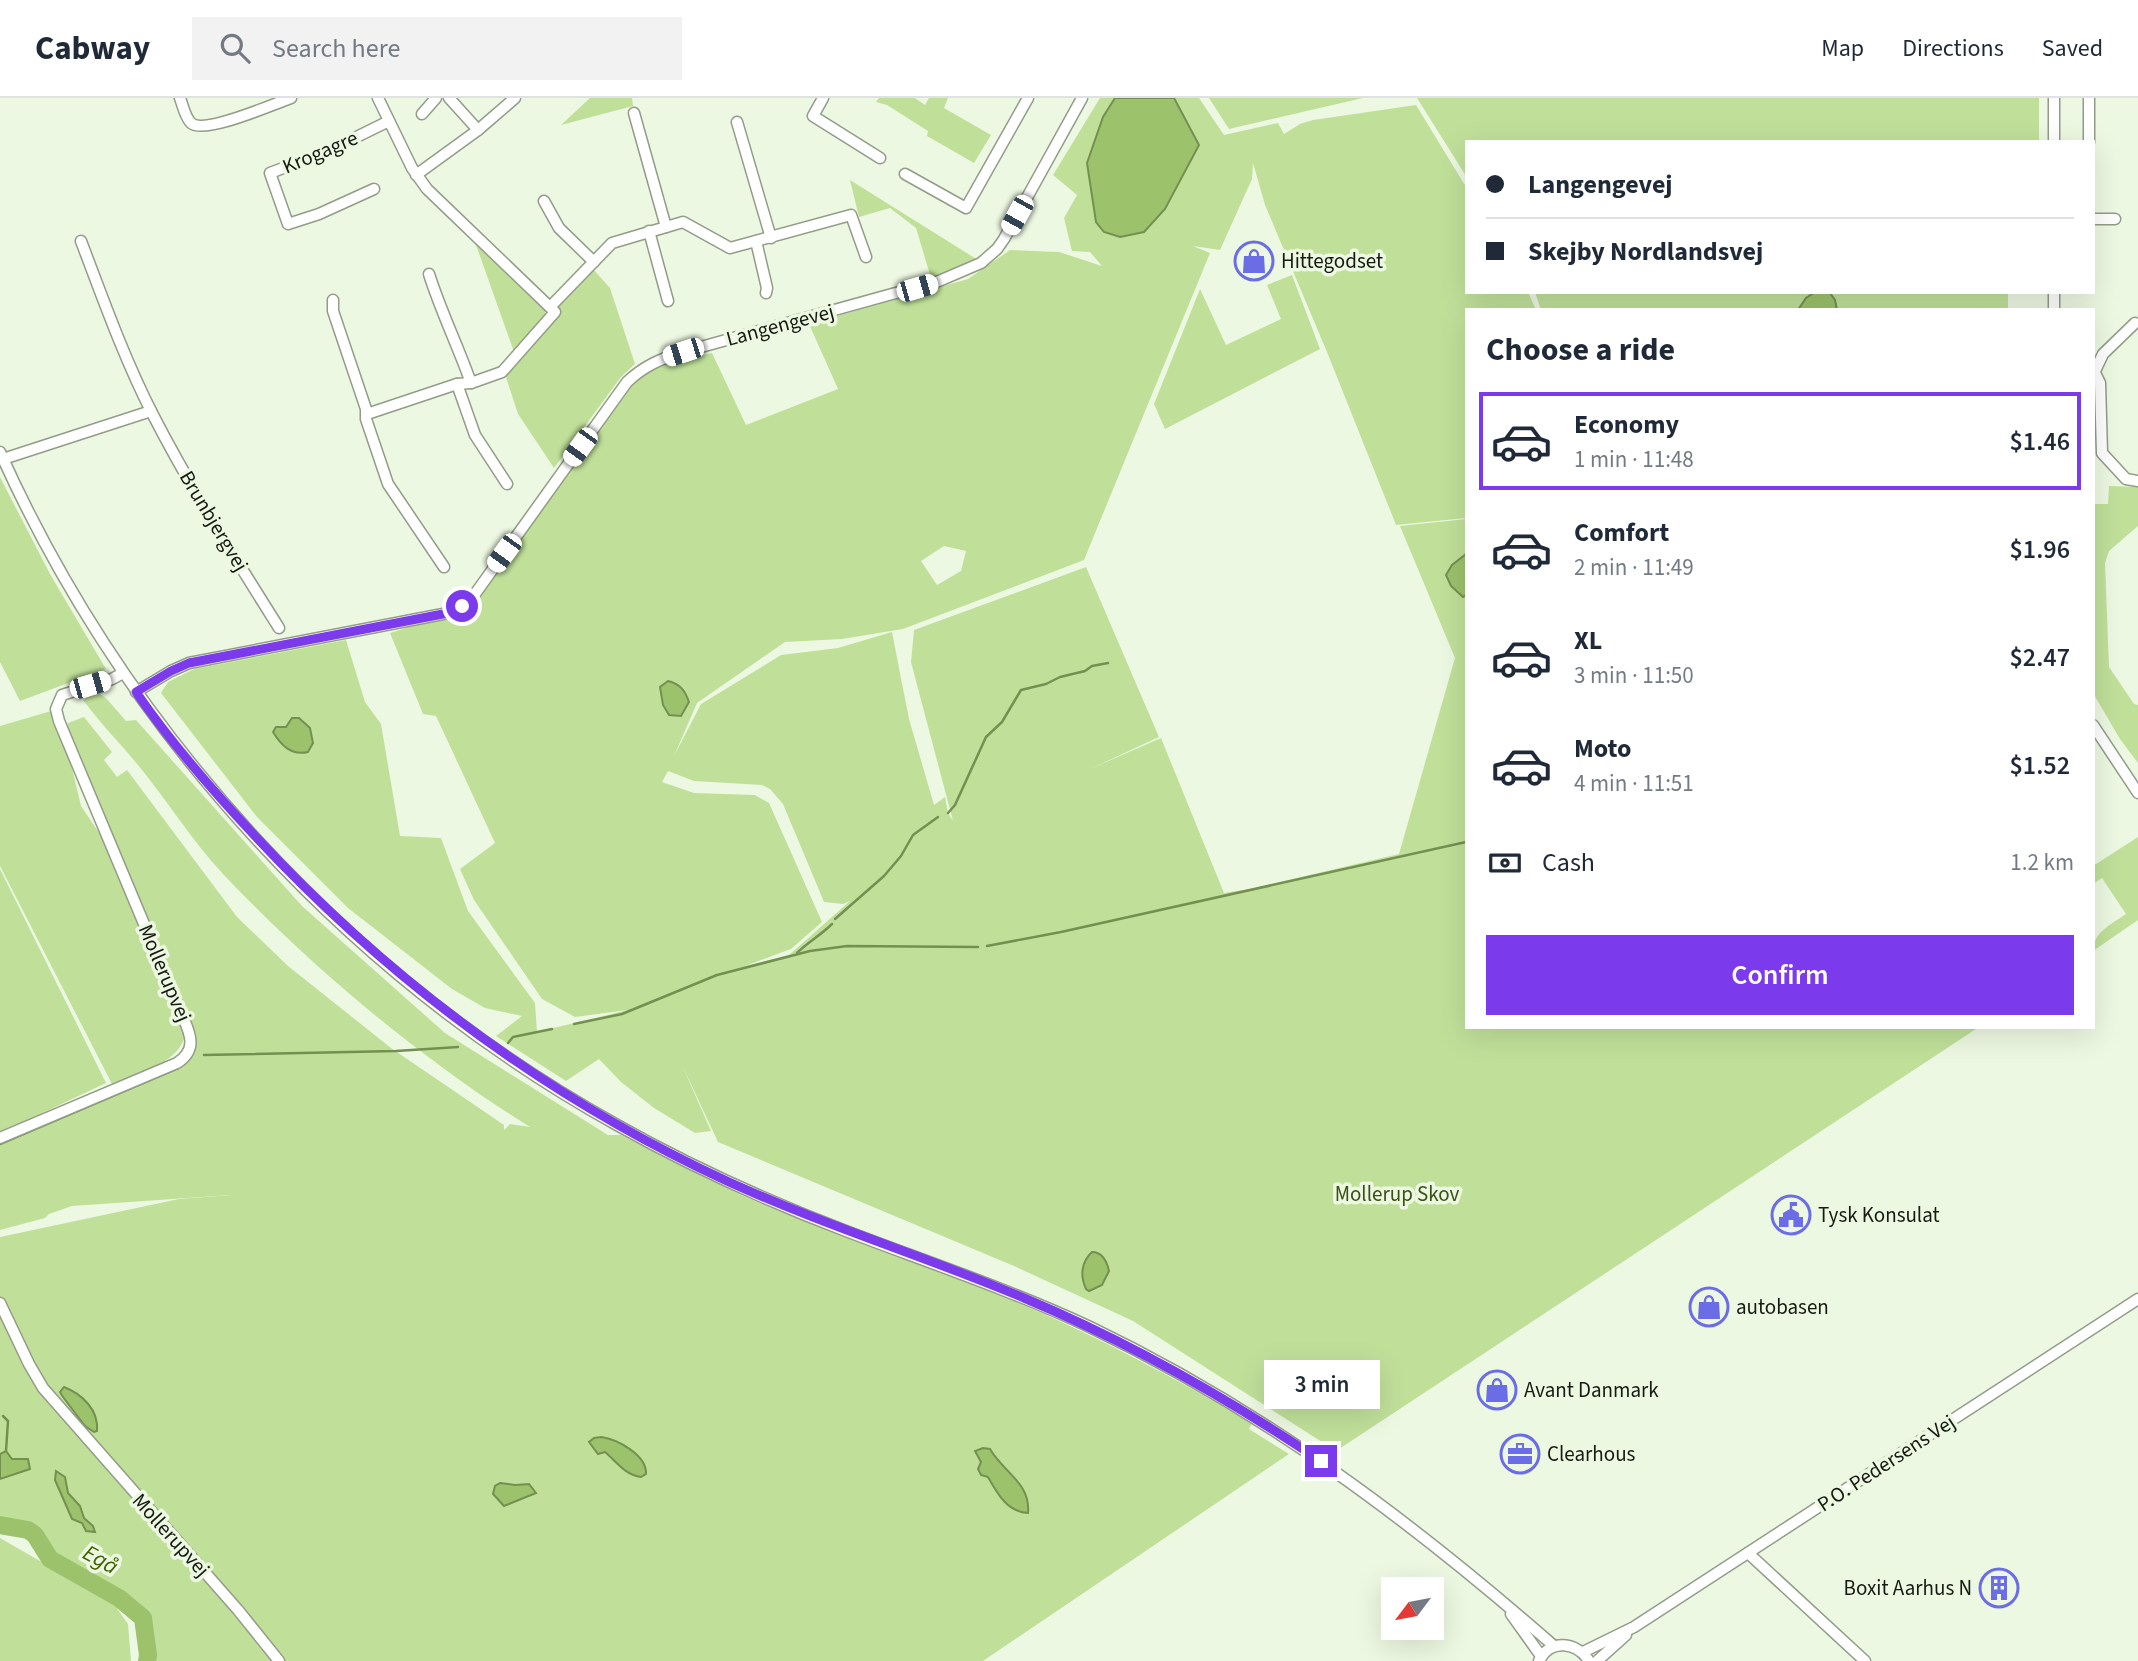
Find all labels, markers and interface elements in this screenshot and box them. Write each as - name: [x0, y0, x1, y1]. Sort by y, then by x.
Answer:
- search box: [192, 17, 682, 80]
- text: Cabway: [35, 25, 150, 72]
- icon: search: [216, 29, 254, 67]
- text: Search here: [272, 30, 400, 67]
- text: Map: [1821, 31, 1864, 66]
- text: Directions: [1902, 31, 2004, 66]
- text: Saved: [2042, 31, 2103, 66]
- street label: Krogagre: [278, 123, 362, 181]
- text: Langengevej: [1528, 166, 1673, 203]
- car: [998, 192, 1037, 238]
- text: Skejby Nordlandsvej: [1528, 233, 1763, 270]
- shop icon: Hittegodset: [1233, 240, 1275, 282]
- place label: Hittegodset: [1281, 246, 1383, 276]
- car: [894, 272, 941, 304]
- street label: Langengevej: [723, 296, 837, 354]
- text: Choose a ride: [1486, 327, 1675, 373]
- car: [660, 336, 707, 368]
- text: Economy: [1574, 406, 1679, 443]
- icon: car: [1490, 410, 1553, 473]
- text: $1.46: [2009, 423, 2070, 460]
- car: [560, 424, 601, 470]
- text: 1 min · 11:48: [1574, 443, 1694, 476]
- street label: Brunbjergvej: [172, 465, 256, 577]
- text: Comfort: [1574, 514, 1669, 551]
- icon: car: [1490, 518, 1553, 581]
- car: [484, 530, 525, 576]
- text: $1.96: [2009, 531, 2070, 568]
- text: 2 min · 11:49: [1574, 551, 1694, 584]
- route start: [446, 590, 478, 622]
- text: XL: [1574, 622, 1602, 659]
- icon: car: [1490, 626, 1553, 689]
- text: $2.47: [2009, 639, 2070, 676]
- text: 3 min · 11:50: [1574, 659, 1694, 692]
- car: [67, 669, 114, 701]
- text: Moto: [1574, 730, 1631, 767]
- icon: car: [1490, 734, 1553, 797]
- text: $1.52: [2009, 747, 2070, 784]
- text: 4 min · 11:51: [1574, 767, 1694, 800]
- icon: cash: [1486, 844, 1524, 882]
- text: Cash: [1542, 844, 1595, 881]
- text: 1.2 km: [2010, 846, 2074, 879]
- street label: Mollerupvej: [131, 920, 199, 1026]
- button: Confirm: [1486, 935, 2074, 1015]
- park label: Mollerup Skov: [1335, 1179, 1460, 1209]
- public building icon: Tysk Konsulat: [1770, 1194, 1812, 1236]
- place label: Tysk Konsulat: [1818, 1200, 1940, 1230]
- shop icon: autobasen: [1688, 1286, 1730, 1328]
- place label: autobasen: [1736, 1292, 1829, 1322]
- callout: 3 min: [1263, 1360, 1379, 1408]
- text: 3 min: [1295, 1368, 1349, 1401]
- shop icon: Avant Danmark: [1476, 1369, 1518, 1411]
- place label: Avant Danmark: [1524, 1375, 1659, 1405]
- street label: P.O. Pedersens Vej: [1811, 1407, 1961, 1519]
- office icon: Clearhous: [1499, 1433, 1541, 1475]
- place label: Clearhous: [1547, 1439, 1636, 1469]
- route end: [1305, 1445, 1337, 1477]
- street label: Mollerupvej: [125, 1487, 217, 1583]
- water label: Egå: [77, 1536, 125, 1583]
- building icon: Boxit Aarhus N: [1978, 1567, 2020, 1609]
- place label: Boxit Aarhus N: [1844, 1573, 1972, 1603]
- north arrow: [1381, 1577, 1444, 1640]
- map controls: [1381, 1577, 1444, 1640]

